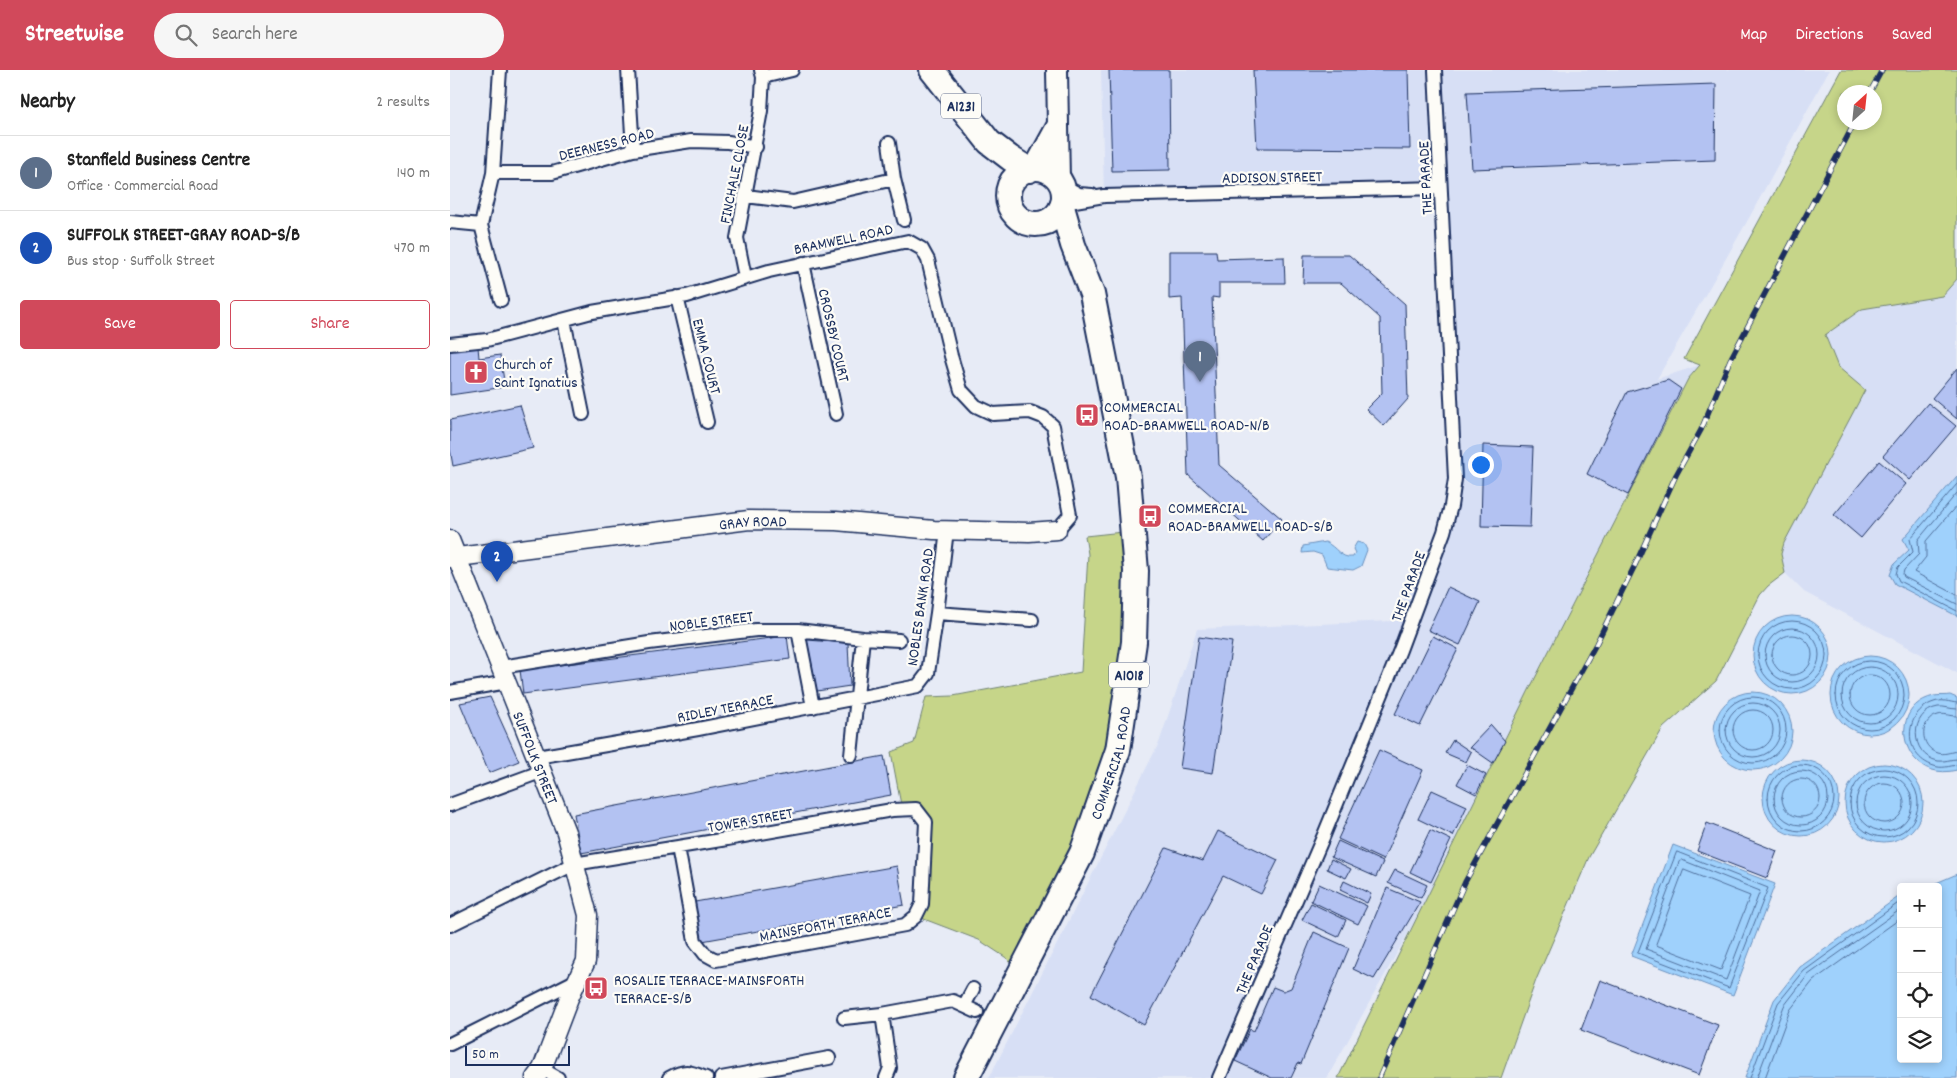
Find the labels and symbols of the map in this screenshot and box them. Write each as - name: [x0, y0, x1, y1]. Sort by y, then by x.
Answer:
- north arrow: [1837, 85, 1882, 130]
- road number: A1231: [941, 94, 981, 118]
- street label: DEERNESS ROAD: [557, 122, 657, 168]
- street label: FINCHALE CLOSE: [715, 122, 756, 226]
- street label: THE PARADE: [1413, 140, 1440, 215]
- street label: ADDISON STREET: [1222, 166, 1323, 191]
- street label: BRAMWELL ROAD: [792, 219, 895, 262]
- street label: CROSSBY COURT: [811, 287, 855, 385]
- street label: EMMA COURT: [685, 316, 726, 398]
- pin: 1: [1184, 341, 1216, 382]
- place label: Church of Saint Ignatius: [494, 354, 578, 395]
- church icon: Church of Saint Ignatius: [463, 359, 489, 385]
- place label: COMMERCIAL ROAD-BRAMWELL ROAD-N/B: [1104, 397, 1270, 438]
- bus stop icon: COMMERCIAL ROAD-BRAMWELL ROAD-N/B: [1074, 402, 1100, 428]
- your location: [1468, 452, 1494, 478]
- place label: COMMERCIAL ROAD-BRAMWELL ROAD-S/B: [1168, 498, 1333, 539]
- bus stop icon: COMMERCIAL ROAD-BRAMWELL ROAD-S/B: [1137, 503, 1163, 529]
- street label: GRAY ROAD: [718, 511, 787, 538]
- pin: 2: [481, 541, 513, 582]
- street label: NOBLES BANK ROAD: [902, 547, 941, 668]
- street label: THE PARADE: [1386, 548, 1433, 625]
- street label: NOBLE STREET: [668, 606, 755, 639]
- road number: A1018: [1109, 662, 1149, 688]
- street label: RIDLEY TERRACE: [675, 689, 776, 730]
- street label: COMMERCIAL ROAD: [1086, 705, 1138, 823]
- street label: SUFFOLK STREET: [505, 709, 563, 809]
- street label: TOWER STREET: [706, 803, 795, 840]
- street label: MAINSFORTH TERRACE: [758, 901, 894, 949]
- street label: THE PARADE: [1230, 921, 1281, 998]
- place label: ROSALIE TERRACE-MAINSFORTH TERRACE-S/B: [614, 970, 805, 1011]
- bus stop icon: ROSALIE TERRACE-MAINSFORTH TERRACE-S/B: [583, 975, 609, 1001]
- scale bar: [465, 1043, 570, 1066]

